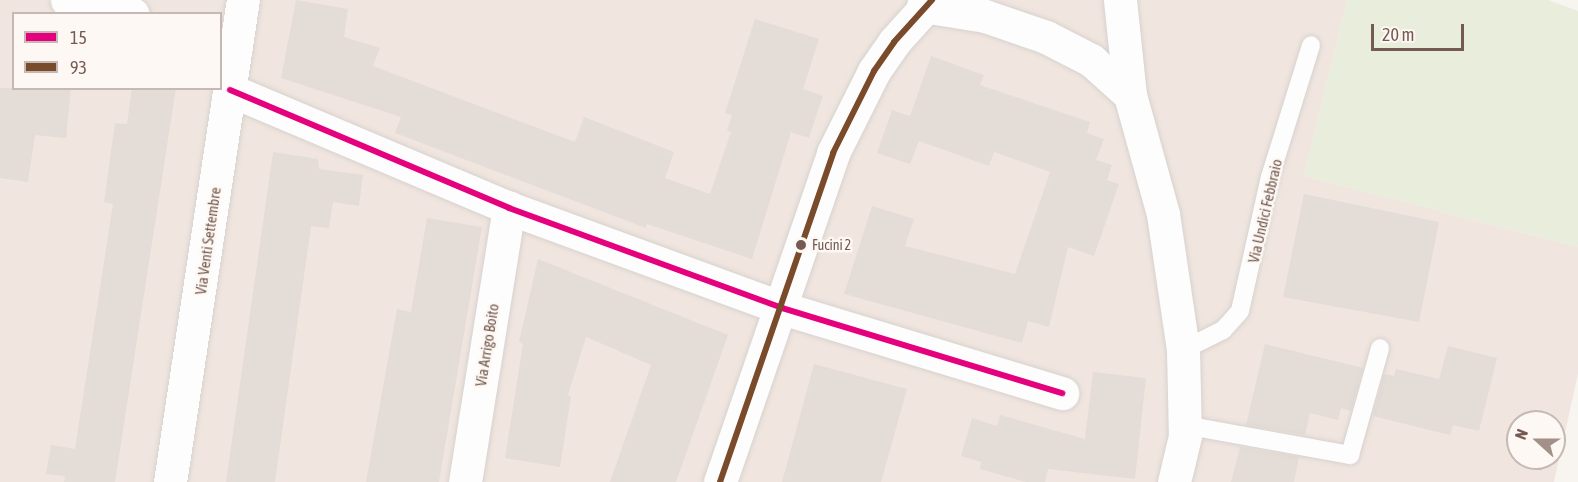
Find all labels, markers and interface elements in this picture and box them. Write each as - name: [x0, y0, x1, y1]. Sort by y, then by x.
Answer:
- legend: [12, 12, 222, 90]
- scale bar: [1374, 12, 1467, 50]
- text: 20 m: [1382, 24, 1414, 45]
- text: 15: [70, 27, 87, 48]
- text: 93: [70, 57, 87, 78]
- street label: Via Undici Febbraio: [1244, 157, 1286, 265]
- street label: Via Venti Settembre: [192, 186, 224, 296]
- place label: Fucini 2: [812, 237, 851, 253]
- marker: Fucini 2: [795, 239, 807, 251]
- street label: Via Arrigo Boito: [472, 302, 502, 388]
- north arrow: [1506, 410, 1566, 470]
- text: N: [1511, 427, 1531, 442]

